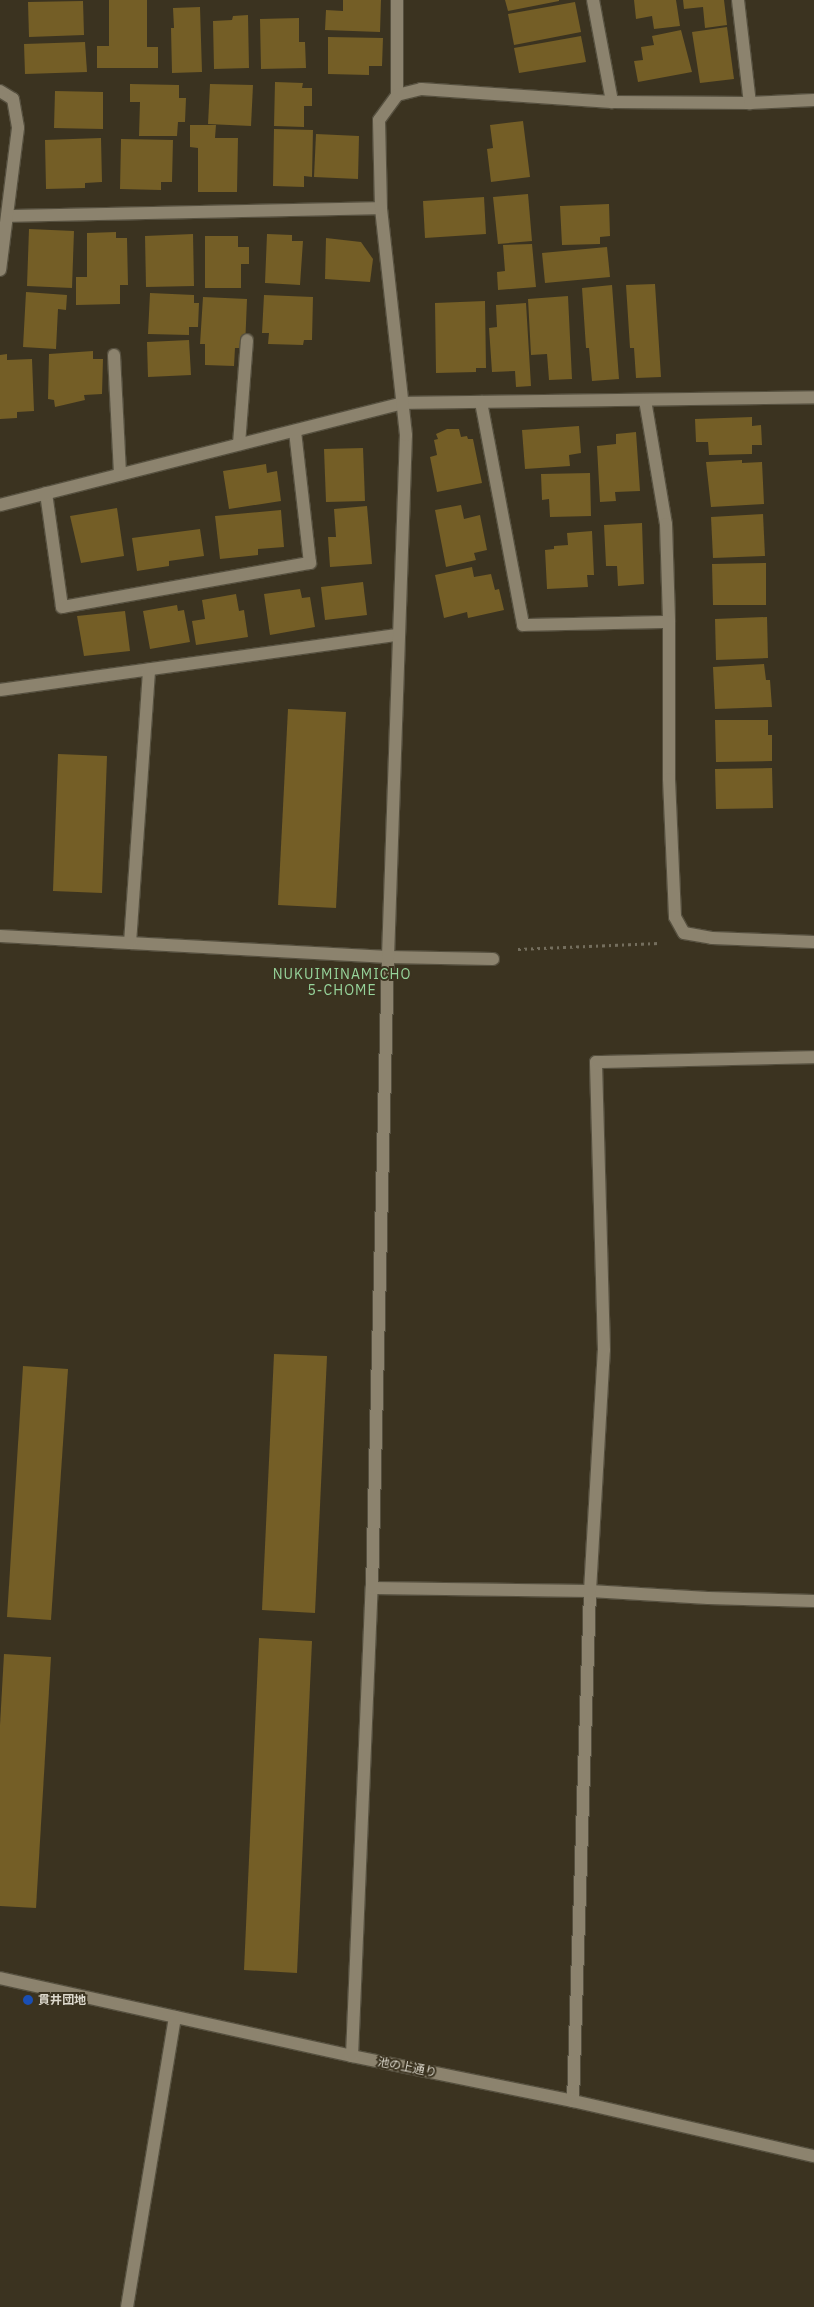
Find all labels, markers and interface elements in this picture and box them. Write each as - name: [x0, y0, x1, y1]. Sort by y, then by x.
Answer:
- district label: NUKUIMINAMICHO 5-CHOME: [271, 966, 413, 999]
- place label: 貫井団地: [38, 1993, 86, 2007]
- marker: 貫井団地: [22, 1994, 34, 2006]
- street label: 池の上通り: [376, 2054, 438, 2080]

